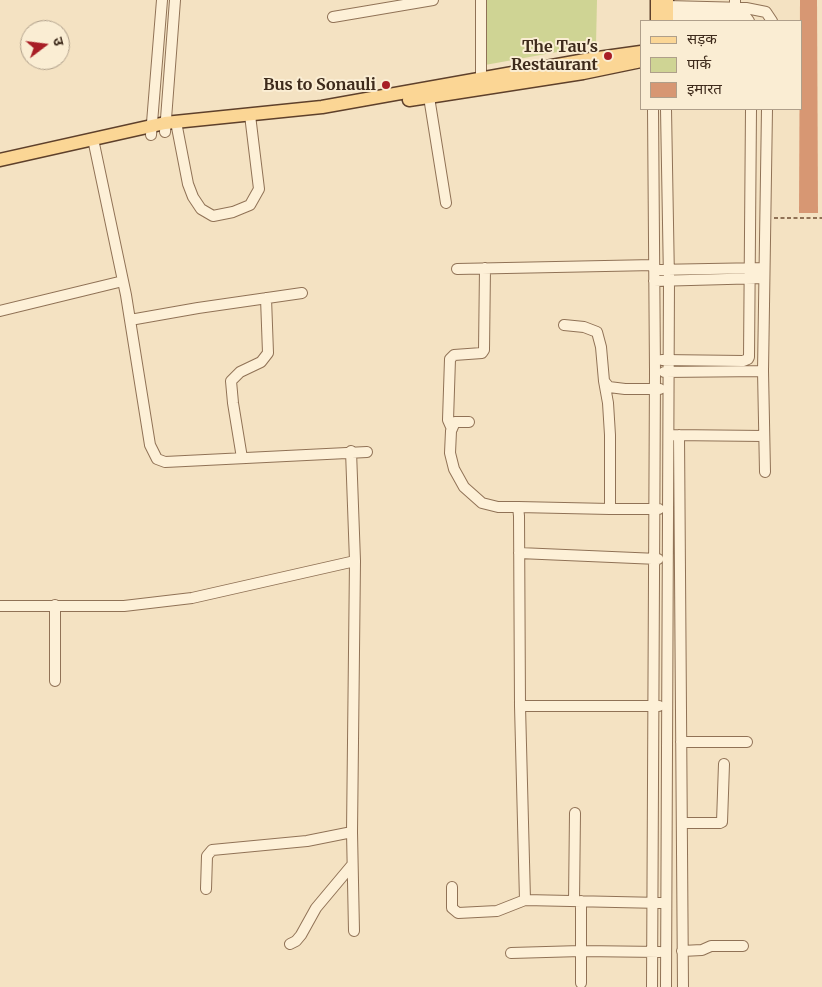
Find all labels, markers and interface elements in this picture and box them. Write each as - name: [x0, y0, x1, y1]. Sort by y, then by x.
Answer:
- north arrow: [20, 20, 70, 70]
- legend: [640, 20, 802, 110]
- text: सड़क: [687, 29, 717, 48]
- text: उ: [49, 35, 68, 48]
- place label: The Tau's Restaurant: [511, 37, 598, 75]
- marker: The Tau's Restaurant: [602, 50, 614, 62]
- text: पार्क: [687, 54, 711, 73]
- place label: Bus to Sonauli: [263, 75, 376, 95]
- marker: Bus to Sonauli: [380, 79, 392, 91]
- text: इमारत: [687, 79, 722, 98]

